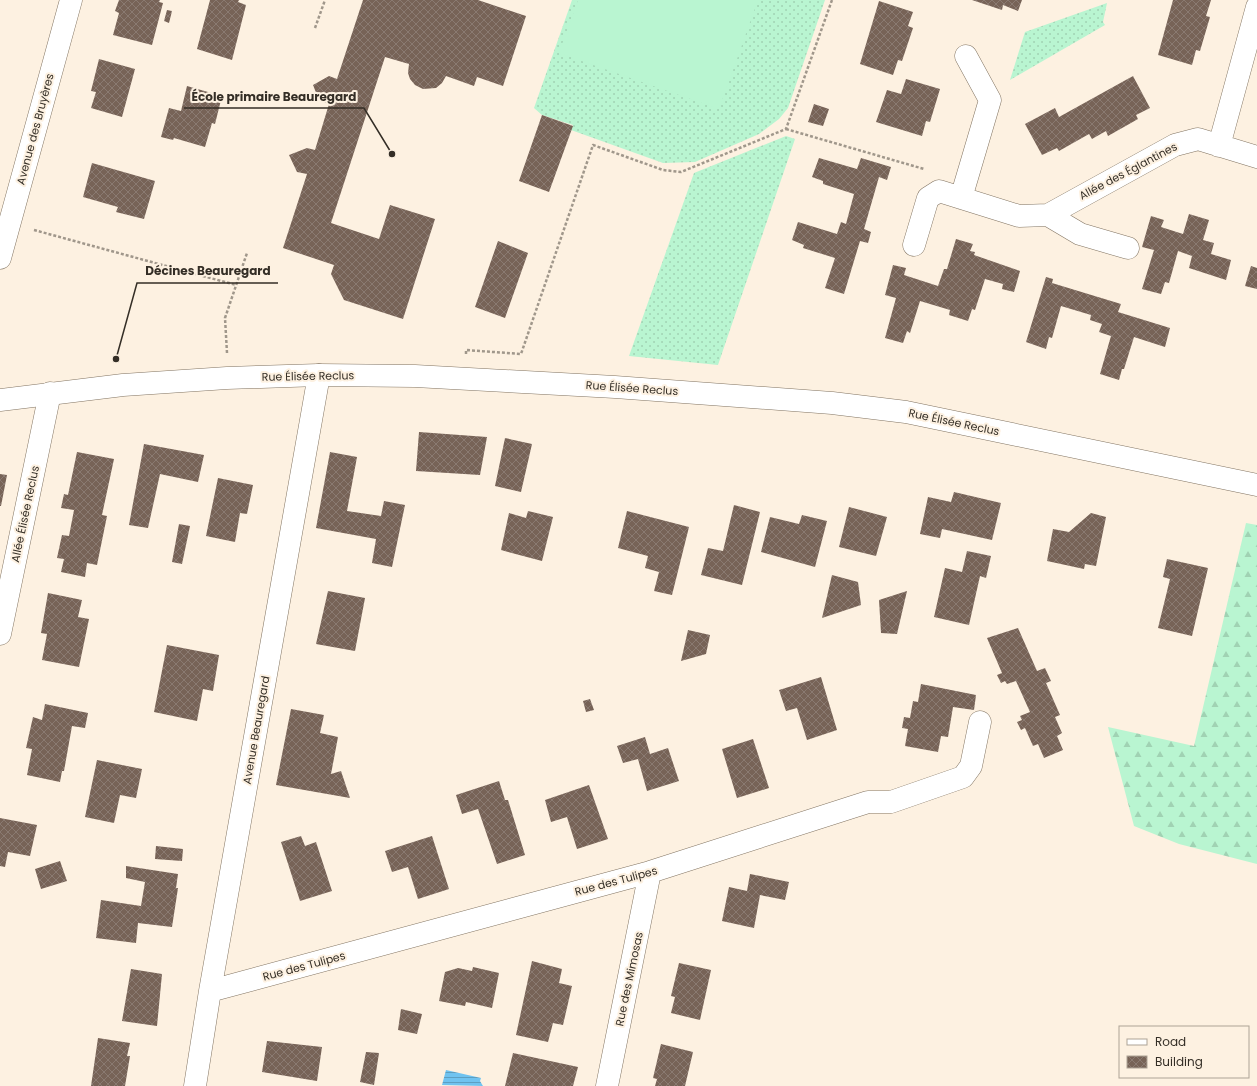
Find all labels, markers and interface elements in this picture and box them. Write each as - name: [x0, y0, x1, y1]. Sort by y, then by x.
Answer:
- street label: Avenue des Bruyères: [12, 71, 58, 186]
- callout: École primaire Beauregard: [184, 84, 364, 108]
- text: École primaire Beauregard: [192, 88, 356, 105]
- street label: Allée des Églantines: [1076, 138, 1180, 204]
- callout: Décines Beauregard: [137, 259, 278, 283]
- text: Décines Beauregard: [145, 262, 271, 279]
- street label: Rue Élisée Reclus: [262, 367, 355, 385]
- street label: Rue Élisée Reclus: [585, 377, 679, 399]
- street label: Rue Élisée Reclus: [907, 405, 1001, 439]
- street label: Allée Élisée Reclus: [7, 464, 43, 564]
- street label: Avenue Beauregard: [239, 675, 273, 785]
- street label: Rue des Tulipes: [573, 862, 659, 900]
- street label: Rue des Mimosas: [611, 930, 647, 1028]
- street label: Rue des Tulipes: [261, 947, 347, 985]
- legend: [1119, 1026, 1249, 1078]
- text: Road: [1155, 1033, 1186, 1050]
- text: Building: [1155, 1053, 1203, 1070]

